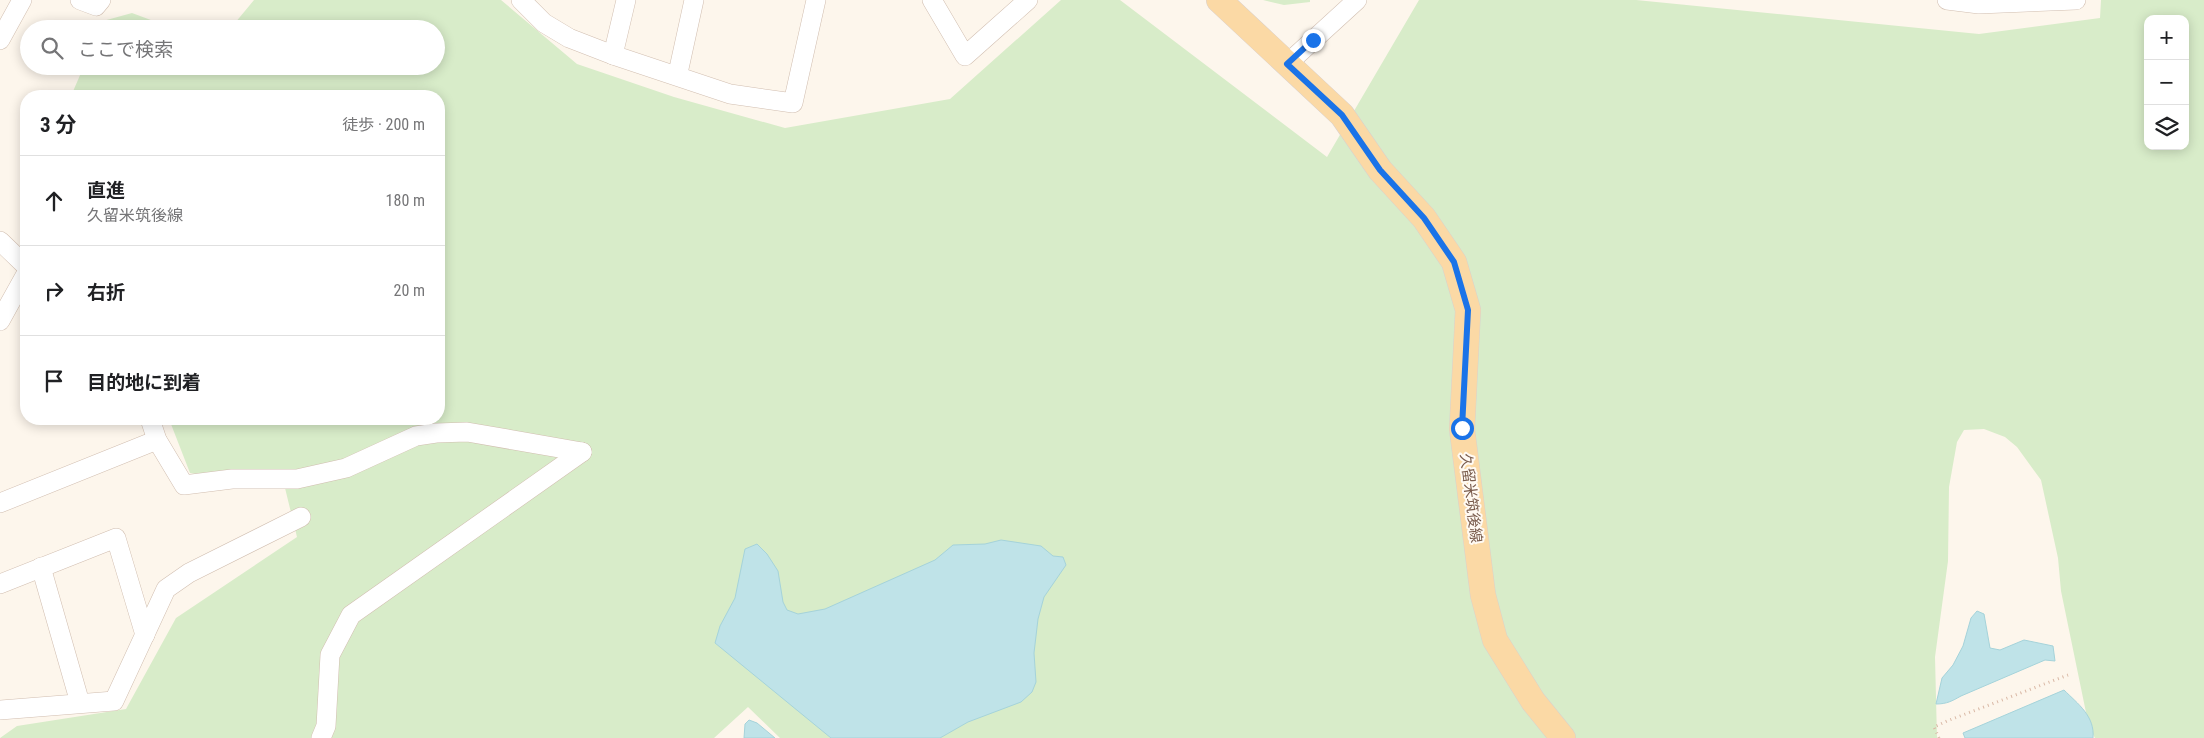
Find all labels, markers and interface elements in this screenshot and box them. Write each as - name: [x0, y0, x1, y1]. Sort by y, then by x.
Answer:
- map controls: [2144, 15, 2189, 150]
- button: +: [2144, 15, 2189, 60]
- search box: [20, 20, 445, 75]
- route end: [1302, 29, 1325, 52]
- icon: search: [38, 34, 66, 62]
- text: ここで検索: [78, 38, 173, 61]
- button: −: [2144, 60, 2189, 105]
- button: layers: [2144, 105, 2189, 150]
- text: 3 分: [40, 113, 76, 137]
- text: 徒歩 · 200 m: [342, 115, 425, 134]
- text: 直進: [87, 179, 125, 202]
- icon: ahead: [40, 187, 68, 215]
- text: 180 m: [386, 191, 425, 210]
- text: 久留米筑後線: [87, 206, 183, 225]
- icon: right: [40, 277, 68, 305]
- text: 右折: [87, 281, 125, 304]
- text: 20 m: [393, 281, 425, 300]
- icon: arrive: [40, 367, 68, 395]
- text: 目的地に到着: [87, 371, 201, 394]
- route start: [1451, 417, 1474, 440]
- street label: 久留米筑後線: [1457, 452, 1485, 544]

